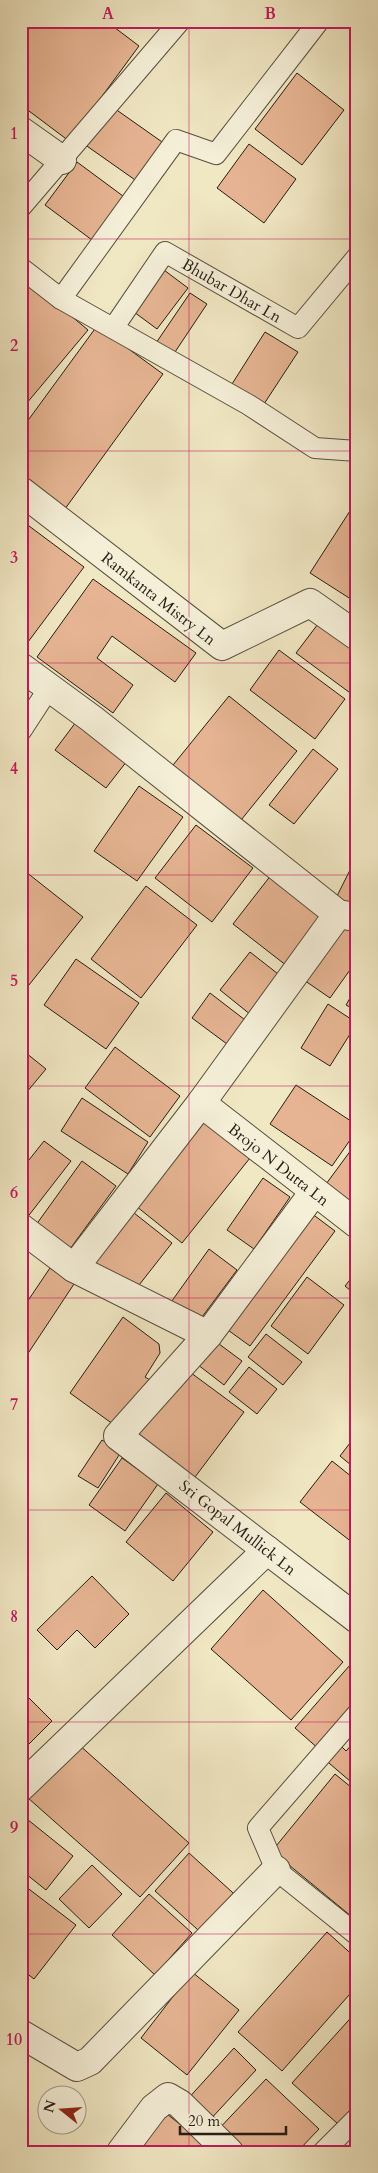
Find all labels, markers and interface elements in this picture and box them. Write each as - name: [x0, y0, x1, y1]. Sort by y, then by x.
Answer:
- text: A: [102, 3, 114, 25]
- text: B: [264, 3, 276, 25]
- text: 1: [10, 123, 18, 145]
- street label: Bhubar Dhar Ln: [178, 253, 285, 328]
- text: 2: [10, 335, 18, 357]
- text: 3: [10, 547, 18, 569]
- street label: Ramkanta Mistry Ln: [97, 547, 220, 650]
- text: 4: [10, 758, 18, 780]
- text: 5: [10, 970, 18, 992]
- street label: Brojo N Dutta Ln: [223, 1118, 333, 1211]
- text: 6: [10, 1182, 18, 1204]
- text: 7: [10, 1394, 18, 1416]
- street label: Sri Gopal Mullick Ln: [174, 1475, 301, 1581]
- text: 8: [10, 1606, 18, 1628]
- text: 9: [10, 1817, 18, 1839]
- text: 10: [6, 2029, 22, 2051]
- north arrow: [38, 2086, 88, 2136]
- text: N: [39, 2098, 61, 2115]
- scale bar: [180, 2103, 287, 2135]
- text: 20 m: [188, 2111, 220, 2131]

